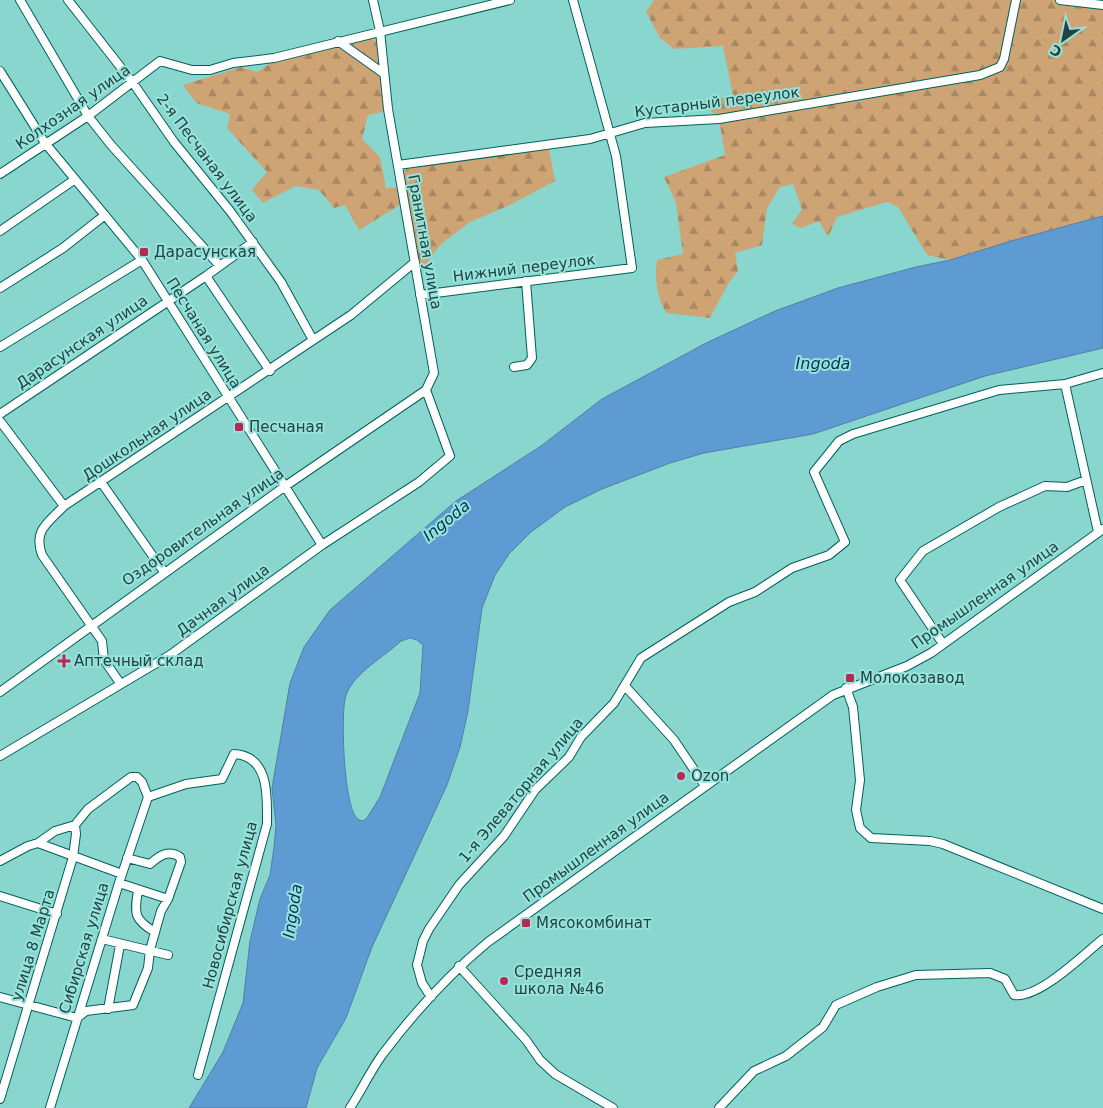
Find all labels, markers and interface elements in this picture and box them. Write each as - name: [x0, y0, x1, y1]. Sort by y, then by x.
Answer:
- north arrow: [1038, 15, 1088, 65]
- text: С: [1047, 41, 1065, 60]
- street label: Колхозная улица: [12, 61, 134, 153]
- street label: Кустарный переулок: [634, 83, 800, 121]
- street label: 2-я Песчаная улица: [153, 90, 261, 226]
- street label: Гранитная улица: [404, 173, 446, 311]
- place label: Дарасунская: [154, 243, 256, 261]
- marker: Дарасунская: [138, 246, 150, 258]
- street label: Нижний переулок: [452, 250, 596, 286]
- street label: Песчаная улица: [163, 274, 245, 392]
- street label: Дарасунская улица: [13, 291, 151, 393]
- water label: Ingoda: [796, 354, 850, 373]
- street label: Дошкольная улица: [79, 385, 215, 485]
- place label: Песчаная: [249, 418, 324, 436]
- marker: Песчаная: [233, 421, 245, 433]
- street label: Оздоровительная улица: [119, 464, 287, 590]
- water label: Ingoda: [419, 496, 474, 545]
- street label: Промышленная улица: [908, 537, 1062, 653]
- street label: Дачная улица: [173, 560, 273, 640]
- place label: Аптечный склад: [74, 652, 204, 670]
- marker: Аптечный склад: [58, 655, 70, 667]
- place label: Молокозавод: [860, 669, 965, 687]
- marker: Молокозавод: [844, 672, 856, 684]
- street label: 1-я Элеваторная улица: [455, 714, 587, 866]
- place label: Ozon: [691, 767, 729, 785]
- marker: Ozon: [675, 770, 687, 782]
- street label: Промышленная улица: [520, 788, 672, 906]
- street label: Новосибирская улица: [199, 819, 261, 991]
- street label: Сибирская улица: [55, 880, 113, 1016]
- water label: Ingoda: [279, 883, 306, 940]
- street label: улица 8 Марта: [7, 887, 59, 1003]
- place label: Мясокомбинат: [536, 914, 652, 932]
- marker: Мясокомбинат: [520, 917, 532, 929]
- place label: Средняя школа №46: [514, 963, 604, 998]
- marker: Средняя школа №46: [498, 975, 510, 987]

